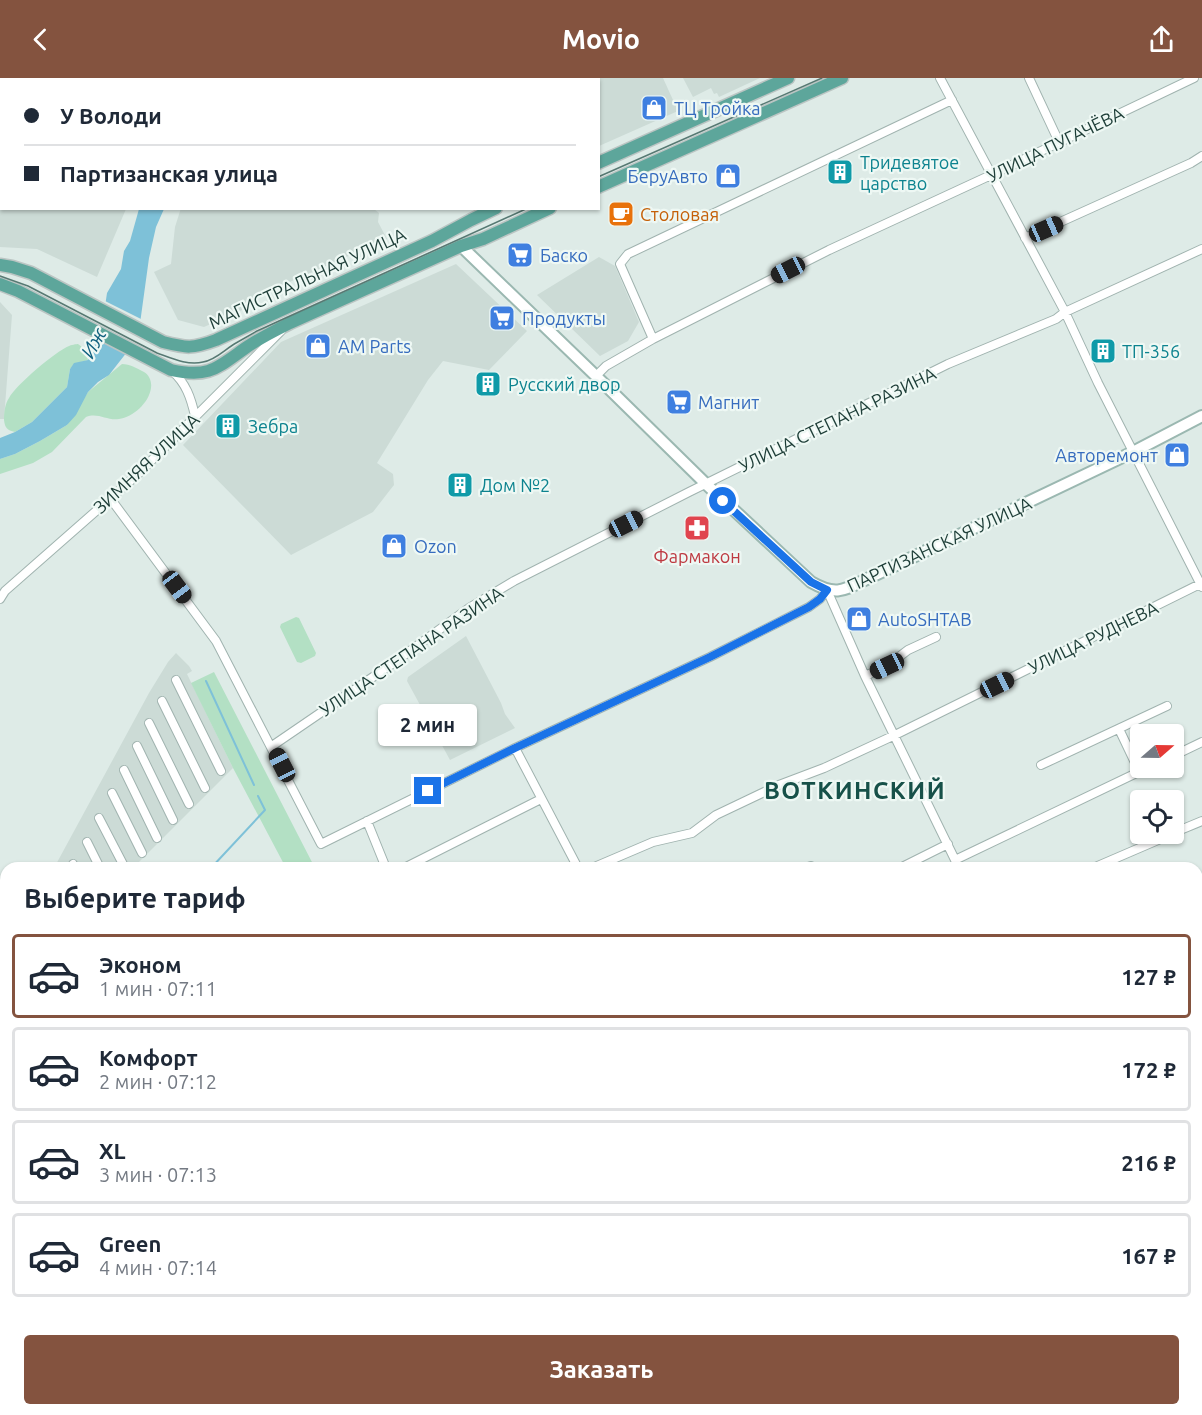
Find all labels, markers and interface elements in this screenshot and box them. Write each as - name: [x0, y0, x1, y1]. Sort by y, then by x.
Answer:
- icon: back: [24, 23, 57, 56]
- icon: share: [1145, 23, 1178, 56]
- text: Movio: [562, 24, 640, 54]
- shop icon: ТЦ Тройка: [639, 93, 669, 123]
- place label: ТЦ Тройка: [674, 98, 761, 118]
- street label: УЛИЦА ПУГАЧЁВА: [983, 102, 1127, 186]
- text: У Володи: [60, 103, 162, 128]
- place label: Тридевятое царство: [860, 152, 959, 193]
- building icon: Тридевятое царство: [825, 157, 855, 187]
- text: Партизанская улица: [60, 161, 278, 186]
- shop icon: БеруАвто: [713, 161, 743, 191]
- place label: БеруАвто: [628, 166, 708, 186]
- cafe icon: Столовая: [606, 199, 636, 229]
- place label: Столовая: [640, 204, 719, 224]
- car: [1026, 213, 1066, 245]
- street label: МАГИСТРАЛЬНАЯ УЛИЦА: [205, 223, 409, 333]
- supermarket icon: Баско: [505, 240, 535, 270]
- place label: Баско: [540, 245, 588, 265]
- car: [768, 254, 808, 286]
- supermarket icon: Продукты: [487, 303, 517, 333]
- place label: Продукты: [522, 308, 606, 328]
- water label: Иж: [76, 323, 111, 362]
- shop icon: AM Parts: [303, 331, 333, 361]
- place label: AM Parts: [338, 336, 411, 356]
- building icon: ТП-356: [1088, 336, 1118, 366]
- place label: ТП-356: [1122, 341, 1180, 361]
- street label: УЛИЦА СТЕПАНА РАЗИНА: [735, 362, 939, 475]
- building icon: Русский двор: [473, 369, 503, 399]
- place label: Русский двор: [508, 374, 621, 394]
- supermarket icon: Магнит: [664, 387, 694, 417]
- place label: Магнит: [698, 392, 759, 412]
- street label: ЗИМНЯЯ УЛИЦА: [89, 409, 203, 517]
- building icon: Зебра: [213, 411, 243, 441]
- place label: Зебра: [248, 416, 298, 436]
- shop icon: Авторемонт: [1162, 440, 1192, 470]
- place label: Авторемонт: [1055, 445, 1158, 465]
- building icon: Дом №2: [445, 470, 475, 500]
- place label: Дом №2: [480, 475, 550, 495]
- route start: [709, 487, 736, 514]
- street label: ПАРТИЗАНСКАЯ УЛИЦА: [844, 492, 1035, 596]
- car: [606, 508, 646, 540]
- pharmacy icon: Фармакон: [682, 513, 712, 543]
- shop icon: Ozon: [379, 531, 409, 561]
- place label: Ozon: [414, 536, 457, 556]
- place label: Фармакон: [653, 546, 741, 566]
- car: [159, 567, 195, 607]
- street label: УЛИЦА СТЕПАНА РАЗИНА: [316, 582, 507, 720]
- street label: УЛИЦА РУДНЕВА: [1025, 597, 1161, 677]
- shop icon: AutoSHTAB: [844, 604, 874, 634]
- place label: AutoSHTAB: [878, 609, 972, 629]
- car: [867, 650, 907, 682]
- car: [977, 669, 1017, 701]
- callout: 2 мин: [378, 704, 478, 746]
- text: 2 мин: [400, 713, 455, 736]
- north arrow: [1130, 724, 1184, 778]
- map controls: [1130, 724, 1184, 844]
- car: [266, 745, 298, 785]
- route end: [414, 777, 441, 804]
- district label: ВОТКИНСКИЙ: [764, 777, 946, 804]
- button: locate: [1130, 790, 1184, 844]
- text: Выберите тариф: [24, 883, 246, 913]
- icon: car: [27, 949, 81, 1003]
- text: Эконом: [99, 952, 181, 977]
- text: 127 ₽: [1121, 964, 1176, 989]
- text: 1 мин · 07:11: [99, 977, 217, 1000]
- icon: car: [27, 1042, 81, 1096]
- text: Комфорт: [99, 1045, 198, 1070]
- text: 172 ₽: [1121, 1057, 1176, 1082]
- text: 2 мин · 07:12: [99, 1070, 217, 1093]
- icon: car: [27, 1135, 81, 1189]
- text: XL: [99, 1138, 126, 1163]
- text: 216 ₽: [1121, 1150, 1176, 1175]
- text: 3 мин · 07:13: [99, 1163, 217, 1186]
- icon: car: [27, 1228, 81, 1282]
- text: Green: [99, 1231, 161, 1256]
- text: 167 ₽: [1121, 1243, 1176, 1268]
- text: 4 мин · 07:14: [99, 1256, 217, 1279]
- button: Заказать: [24, 1335, 1179, 1404]

